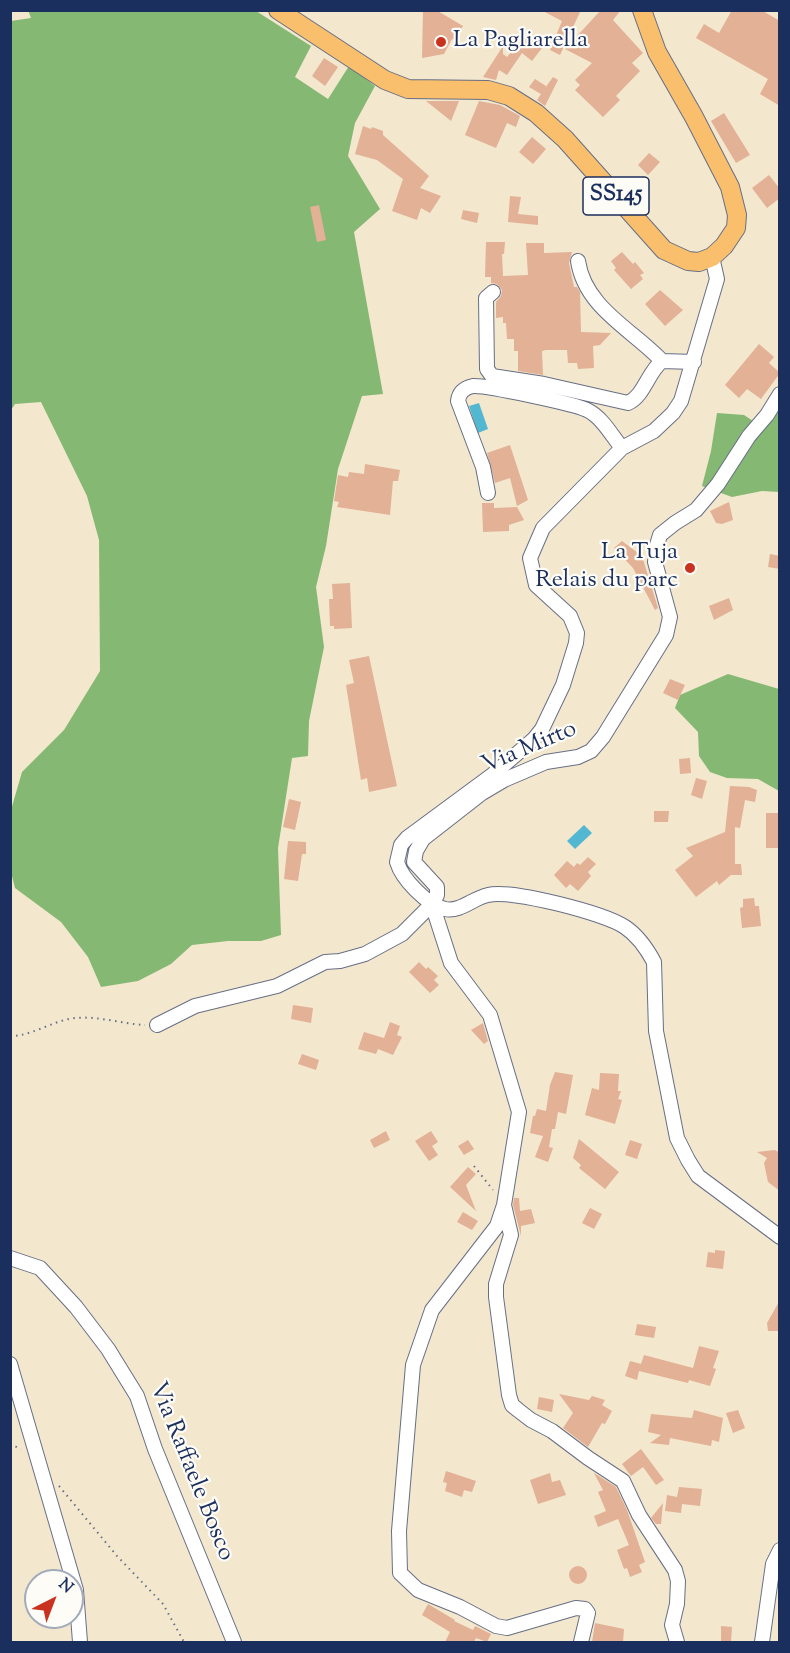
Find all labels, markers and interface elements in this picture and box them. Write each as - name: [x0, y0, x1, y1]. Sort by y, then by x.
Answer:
- place label: La Pagliarella: [453, 28, 588, 56]
- marker: La Pagliarella: [434, 35, 448, 49]
- road number: SS145: [583, 177, 649, 215]
- place label: La Tuja Relais du parc: [535, 540, 678, 596]
- marker: La Tuja Relais du parc: [683, 561, 697, 575]
- street label: Via Mirto: [478, 716, 582, 782]
- street label: Via Raffaele Bosco: [141, 1379, 239, 1565]
- north arrow: [24, 1569, 84, 1629]
- text: N: [53, 1574, 77, 1600]

